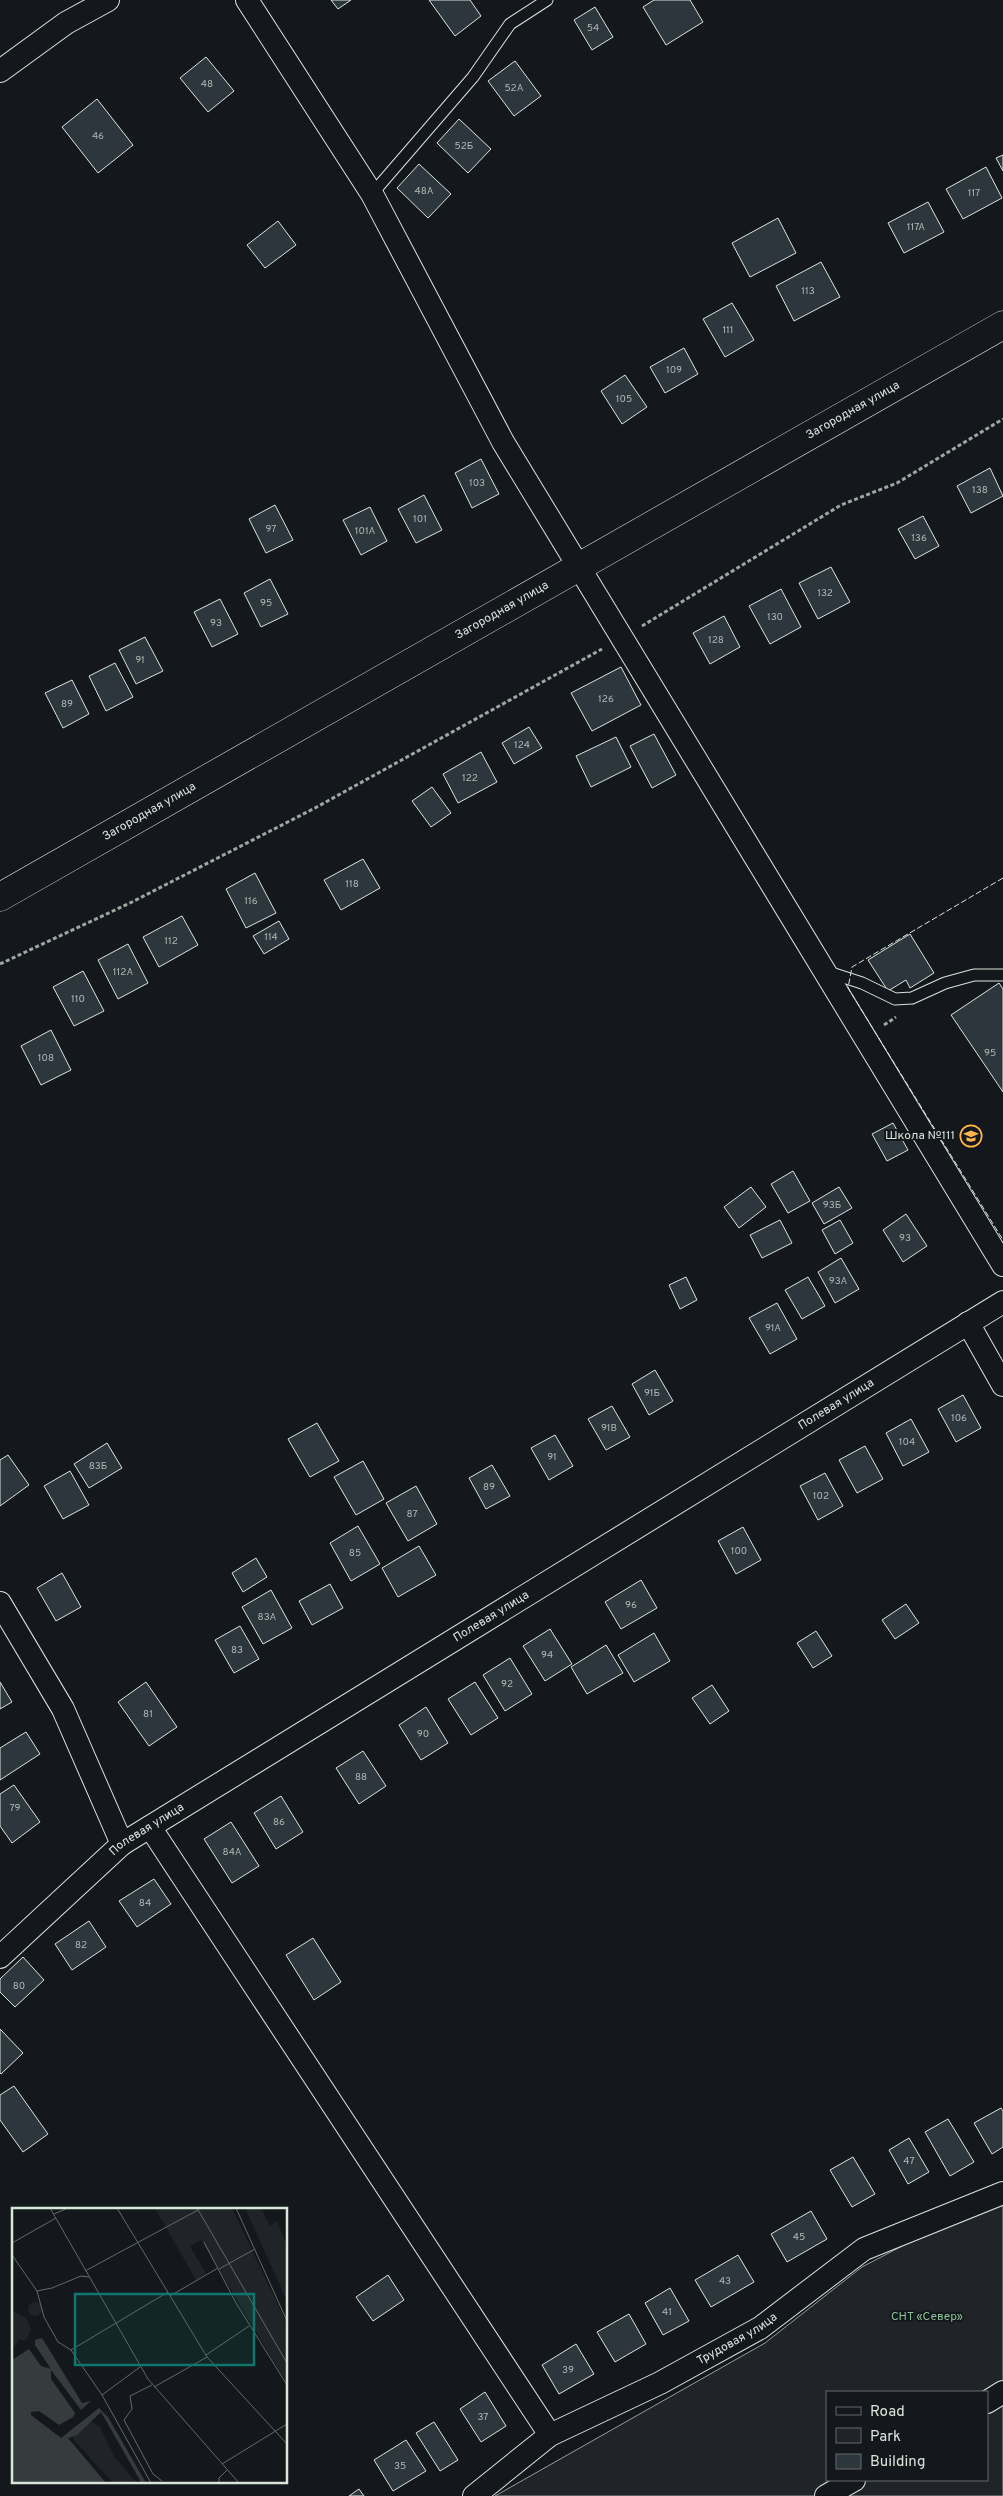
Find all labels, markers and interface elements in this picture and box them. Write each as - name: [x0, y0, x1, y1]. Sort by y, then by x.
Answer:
- house number: 54: [587, 22, 599, 35]
- house number: 48: [201, 78, 213, 91]
- house number: 52А: [504, 82, 524, 95]
- house number: 46: [92, 130, 104, 143]
- house number: 52Б: [455, 140, 473, 153]
- house number: 48А: [414, 185, 434, 198]
- house number: 117: [968, 187, 980, 200]
- house number: 117А: [907, 221, 925, 234]
- house number: 113: [801, 285, 815, 298]
- house number: 111: [722, 324, 734, 337]
- house number: 109: [666, 364, 682, 377]
- street label: Загородная улица: [803, 378, 903, 444]
- house number: 105: [616, 393, 632, 406]
- house number: 103: [469, 477, 485, 490]
- house number: 138: [972, 484, 988, 497]
- house number: 101: [413, 513, 427, 526]
- house number: 97: [266, 523, 276, 536]
- house number: 101А: [355, 525, 375, 538]
- house number: 136: [911, 532, 927, 545]
- street label: Загородная улица: [452, 578, 552, 644]
- house number: 132: [817, 587, 833, 600]
- house number: 95: [260, 597, 272, 610]
- house number: 130: [767, 611, 783, 624]
- house number: 93: [210, 617, 222, 630]
- house number: 128: [708, 634, 724, 647]
- house number: 91: [135, 654, 145, 667]
- house number: 126: [598, 693, 614, 706]
- house number: 89: [61, 698, 73, 711]
- house number: 124: [514, 739, 530, 752]
- house number: 122: [462, 772, 478, 785]
- street label: Загородная улица: [100, 779, 199, 845]
- house number: 118: [345, 878, 359, 891]
- house number: 116: [244, 895, 258, 908]
- house number: 114: [264, 931, 278, 944]
- house number: 112: [164, 935, 178, 948]
- house number: 112А: [113, 966, 133, 979]
- house number: 110: [71, 993, 85, 1006]
- house number: 95: [984, 1047, 996, 1060]
- house number: 108: [38, 1052, 54, 1065]
- school or university icon: Школа №111: [959, 1124, 983, 1148]
- place label: Школа №111: [885, 1128, 955, 1144]
- house number: 93Б: [823, 1199, 841, 1212]
- house number: 93: [899, 1232, 911, 1245]
- house number: 93А: [829, 1275, 848, 1288]
- house number: 91А: [765, 1322, 781, 1335]
- street label: Полевая улица: [795, 1375, 877, 1434]
- house number: 91Б: [644, 1387, 660, 1400]
- house number: 106: [951, 1412, 967, 1425]
- house number: 91В: [601, 1422, 617, 1435]
- house number: 104: [899, 1436, 915, 1449]
- house number: 91: [547, 1451, 557, 1464]
- house number: 83Б: [89, 1460, 107, 1473]
- house number: 89: [483, 1481, 495, 1494]
- house number: 102: [813, 1490, 829, 1503]
- house number: 87: [406, 1508, 418, 1521]
- house number: 100: [731, 1545, 747, 1558]
- house number: 85: [349, 1547, 361, 1560]
- street label: Полевая улица: [450, 1587, 532, 1646]
- house number: 96: [625, 1599, 637, 1612]
- house number: 83А: [258, 1611, 277, 1624]
- house number: 83: [231, 1644, 243, 1657]
- house number: 94: [541, 1649, 553, 1662]
- house number: 92: [501, 1678, 513, 1691]
- house number: 81: [143, 1708, 153, 1721]
- house number: 90: [417, 1728, 429, 1741]
- house number: 88: [355, 1771, 367, 1784]
- street label: Полевая улица: [106, 1800, 187, 1860]
- house number: 79: [9, 1802, 21, 1815]
- house number: 86: [273, 1816, 285, 1829]
- house number: 84А: [223, 1846, 242, 1859]
- house number: 84: [139, 1897, 151, 1910]
- house number: 82: [75, 1939, 87, 1952]
- house number: 80: [13, 1980, 25, 1993]
- house number: 47: [903, 2155, 915, 2168]
- inset map: [12, 2208, 288, 2484]
- house number: 45: [793, 2231, 805, 2244]
- house number: 43: [719, 2275, 731, 2288]
- house number: 41: [662, 2306, 672, 2319]
- street label: Трудовая улица: [694, 2309, 781, 2369]
- park label: СНТ «Север»: [891, 2309, 963, 2325]
- house number: 39: [562, 2364, 574, 2377]
- legend: [826, 2391, 988, 2481]
- text: Road: [870, 2403, 905, 2422]
- house number: 37: [477, 2411, 489, 2424]
- text: Park: [870, 2428, 901, 2447]
- text: Building: [870, 2453, 925, 2472]
- house number: 35: [394, 2460, 406, 2473]

